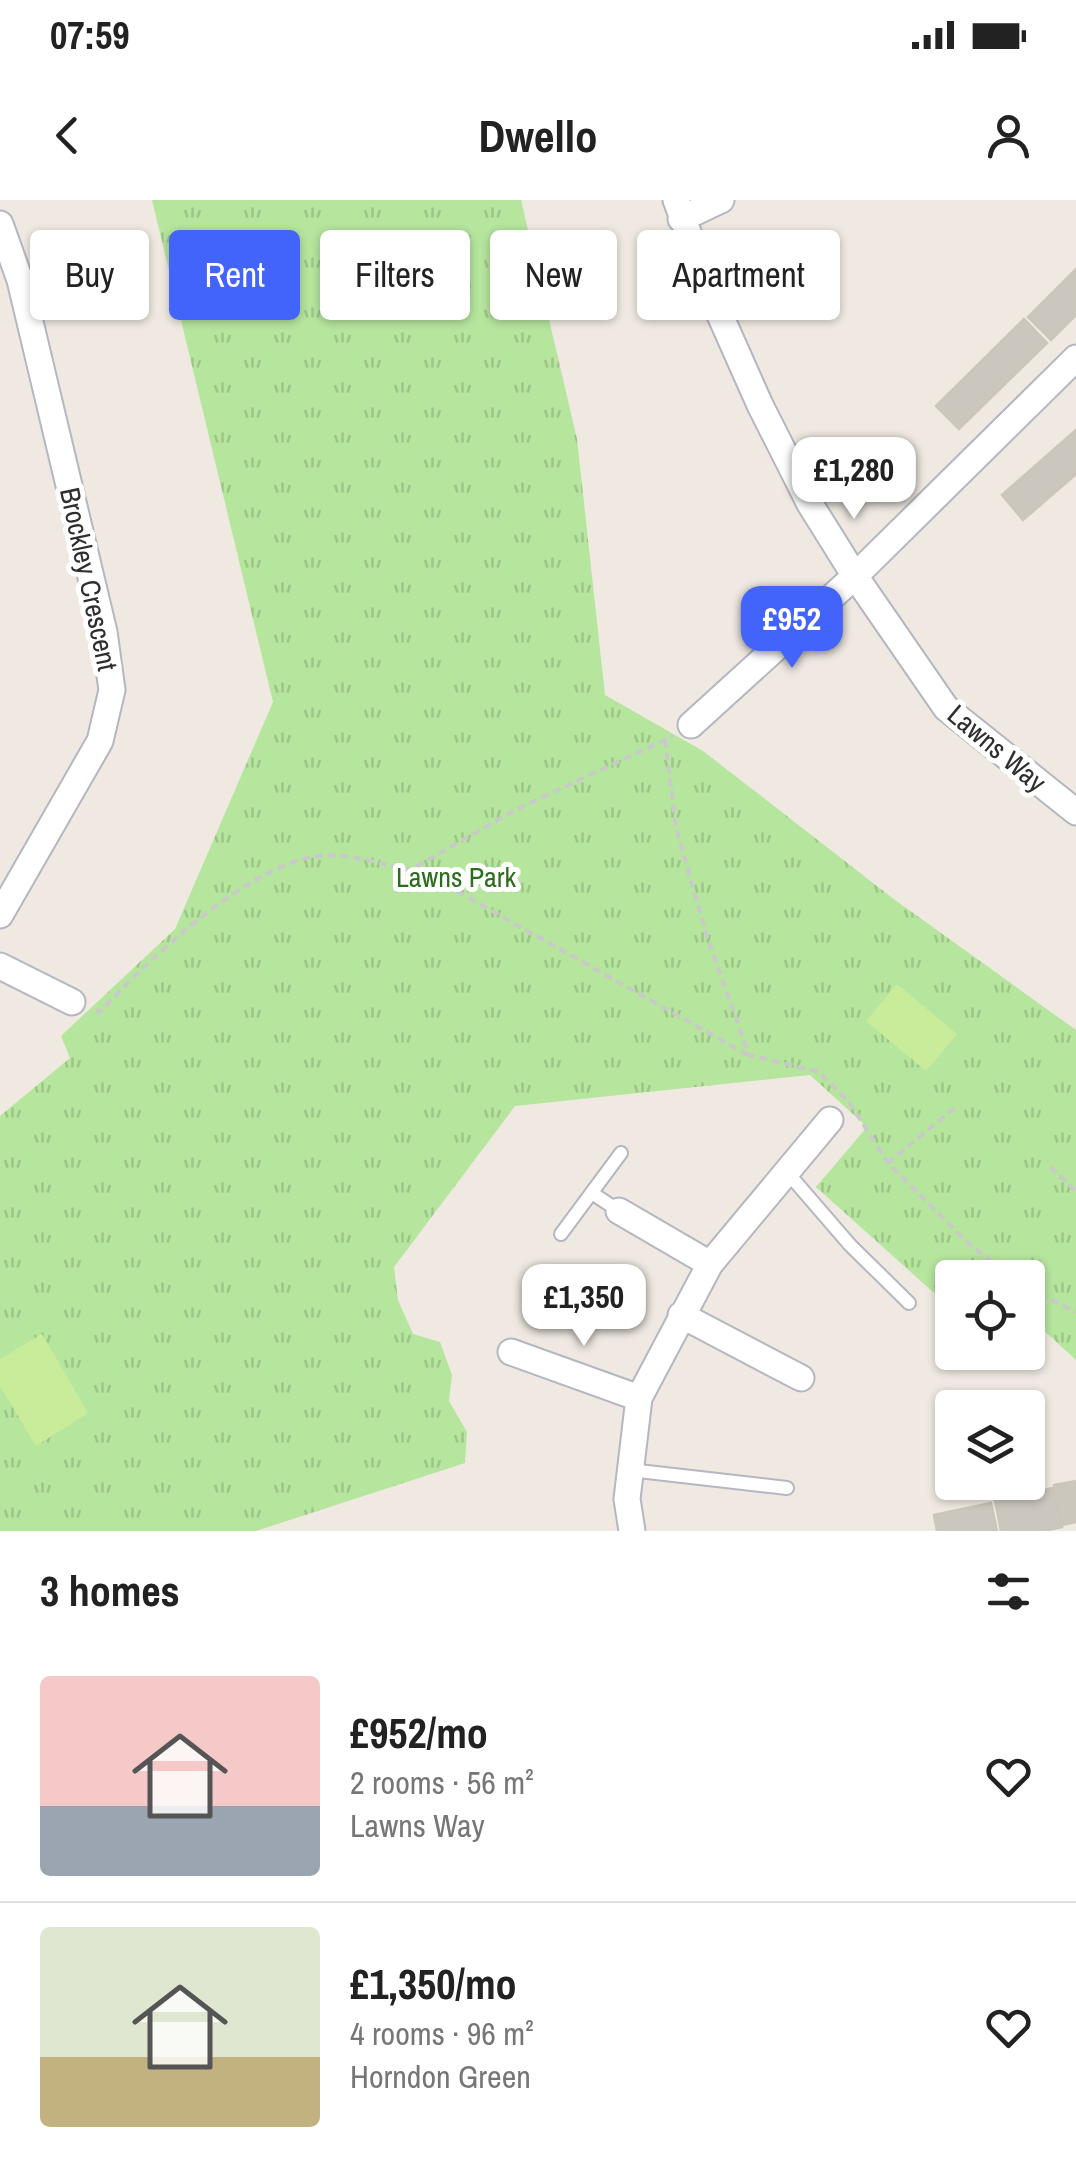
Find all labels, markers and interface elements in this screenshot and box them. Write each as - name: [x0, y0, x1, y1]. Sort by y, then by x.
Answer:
- text: 07:59: [50, 10, 130, 61]
- text: Dwello: [479, 105, 597, 166]
- icon: back: [40, 108, 95, 163]
- icon: person: [981, 108, 1036, 163]
- chip: Buy: [30, 230, 149, 320]
- chip: Rent: [169, 230, 300, 320]
- chip: Filters: [320, 230, 470, 320]
- chip: New: [490, 230, 617, 320]
- chip: Apartment: [637, 230, 840, 320]
- pin: £1,280: [773, 437, 935, 522]
- text: £1,280: [814, 448, 894, 491]
- street label: Brockley Crescent: [51, 484, 127, 674]
- pin: £952: [733, 586, 851, 671]
- text: £952: [763, 597, 821, 640]
- street label: Lawns Way: [940, 696, 1055, 801]
- park label: Lawns Park: [396, 858, 516, 896]
- map controls: [935, 1260, 1045, 1500]
- button: locate: [935, 1260, 1045, 1370]
- pin: £1,350: [503, 1264, 665, 1349]
- text: £1,350: [544, 1275, 624, 1318]
- button: layers: [935, 1390, 1045, 1500]
- text: 3 homes: [40, 1563, 180, 1619]
- icon: filters: [981, 1564, 1036, 1619]
- text: £952/mo: [350, 1705, 488, 1761]
- icon: home: [120, 1716, 240, 1836]
- icon: heart: [981, 1749, 1036, 1804]
- text: 2 rooms · 56 m²: [350, 1761, 534, 1804]
- text: Lawns Way: [350, 1804, 485, 1847]
- text: £1,350/mo: [350, 1956, 517, 2012]
- icon: home: [120, 1967, 240, 2087]
- icon: heart: [981, 2000, 1036, 2055]
- text: 4 rooms · 96 m²: [350, 2012, 534, 2055]
- text: Horndon Green: [350, 2055, 531, 2098]

